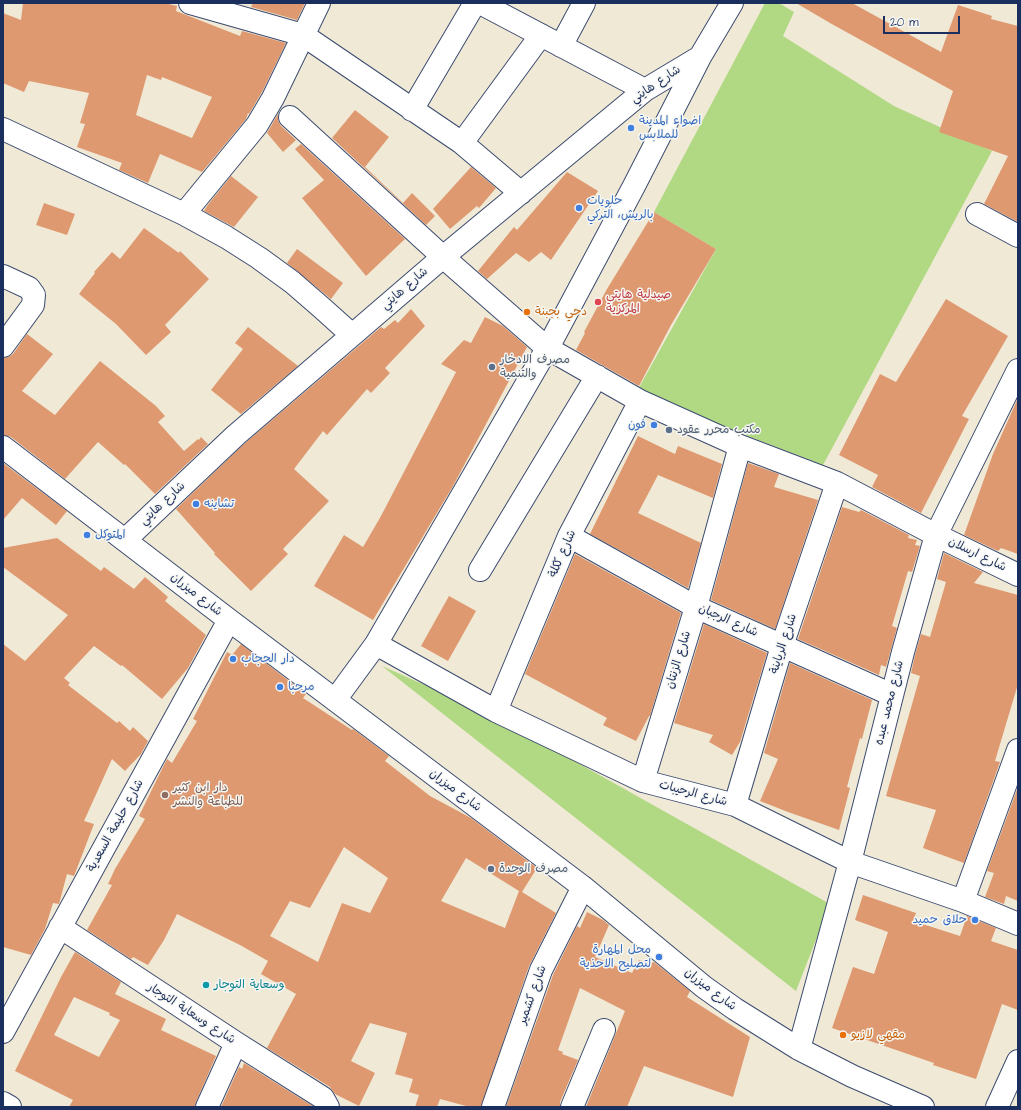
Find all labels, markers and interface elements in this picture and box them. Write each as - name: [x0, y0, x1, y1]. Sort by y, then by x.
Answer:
- scale bar: [885, 8, 962, 34]
- text: 20 m: [890, 14, 919, 31]
- street label: شارع هايتي: [628, 63, 684, 107]
- place label: اضواء المدينة للملابس: [639, 114, 701, 142]
- marker: اضواء المدينة للملابس: [626, 123, 636, 133]
- place label: حلويات بالريش، التركي: [587, 194, 653, 222]
- marker: حلويات بالريش، التركي: [574, 203, 584, 213]
- street label: شارع هايتي: [379, 265, 431, 313]
- place label: صيدلية هايتي المركزية: [606, 288, 671, 316]
- marker: صيدلية هايتي المركزية: [593, 297, 603, 307]
- place label: دحي بجبنة: [535, 305, 587, 319]
- marker: دحي بجبنة: [522, 307, 532, 317]
- place label: مصرف الادخار والتنمية: [500, 353, 570, 381]
- marker: مصرف الادخار والتنمية: [487, 362, 497, 372]
- place label: فون: [628, 418, 646, 432]
- marker: فون: [649, 420, 659, 430]
- place label: مكتب محرر عقود: [677, 423, 760, 437]
- marker: مكتب محرر عقود: [664, 425, 674, 435]
- street label: شارع هايتي: [137, 479, 189, 529]
- place label: تشاينه: [204, 497, 234, 511]
- marker: تشاينه: [191, 499, 201, 509]
- place label: المتوكل: [95, 528, 126, 542]
- street label: شارع ككلة: [546, 528, 580, 580]
- marker: المتوكل: [82, 530, 92, 540]
- street label: شارع ارسلان: [946, 535, 1008, 575]
- street label: شارع ميزران: [167, 570, 225, 620]
- street label: شارع الرجبان: [696, 602, 760, 640]
- street label: شارع الرياينة: [768, 612, 800, 676]
- street label: شارع الزنتان: [663, 629, 695, 691]
- place label: دار الحجاب: [241, 652, 295, 666]
- marker: دار الحجاب: [228, 654, 238, 664]
- street label: شارع محمد عبده: [873, 659, 907, 747]
- place label: مرحبا: [288, 680, 314, 694]
- marker: مرحبا: [275, 682, 285, 692]
- street label: شارع ميزران: [426, 767, 484, 815]
- street label: شارع حليمة السعدية: [85, 777, 147, 875]
- street label: شارع الرحيبات: [657, 778, 729, 810]
- place label: دار ابن كثير للطباعة والنشر: [173, 781, 243, 809]
- marker: دار ابن كثير للطباعة والنشر: [160, 790, 170, 800]
- place label: مصرف الوحدة: [499, 862, 568, 876]
- marker: مصرف الوحدة: [486, 864, 496, 874]
- place label: حلاق حميد: [912, 913, 967, 927]
- marker: حلاق حميد: [970, 915, 980, 925]
- place label: محل المهارة لتصليح الاحذية: [580, 943, 651, 971]
- marker: محل المهارة لتصليح الاحذية: [654, 952, 664, 962]
- street label: شارع كشمير: [516, 964, 550, 1026]
- street label: شارع ميزران: [681, 966, 739, 1014]
- place label: وسعاية التوجار: [214, 978, 285, 992]
- street label: شارع وسعاية التوجار: [144, 980, 238, 1048]
- marker: وسعاية التوجار: [201, 980, 211, 990]
- place label: مقهي لازيو: [851, 1028, 905, 1042]
- marker: مقهي لازيو: [838, 1030, 848, 1040]

